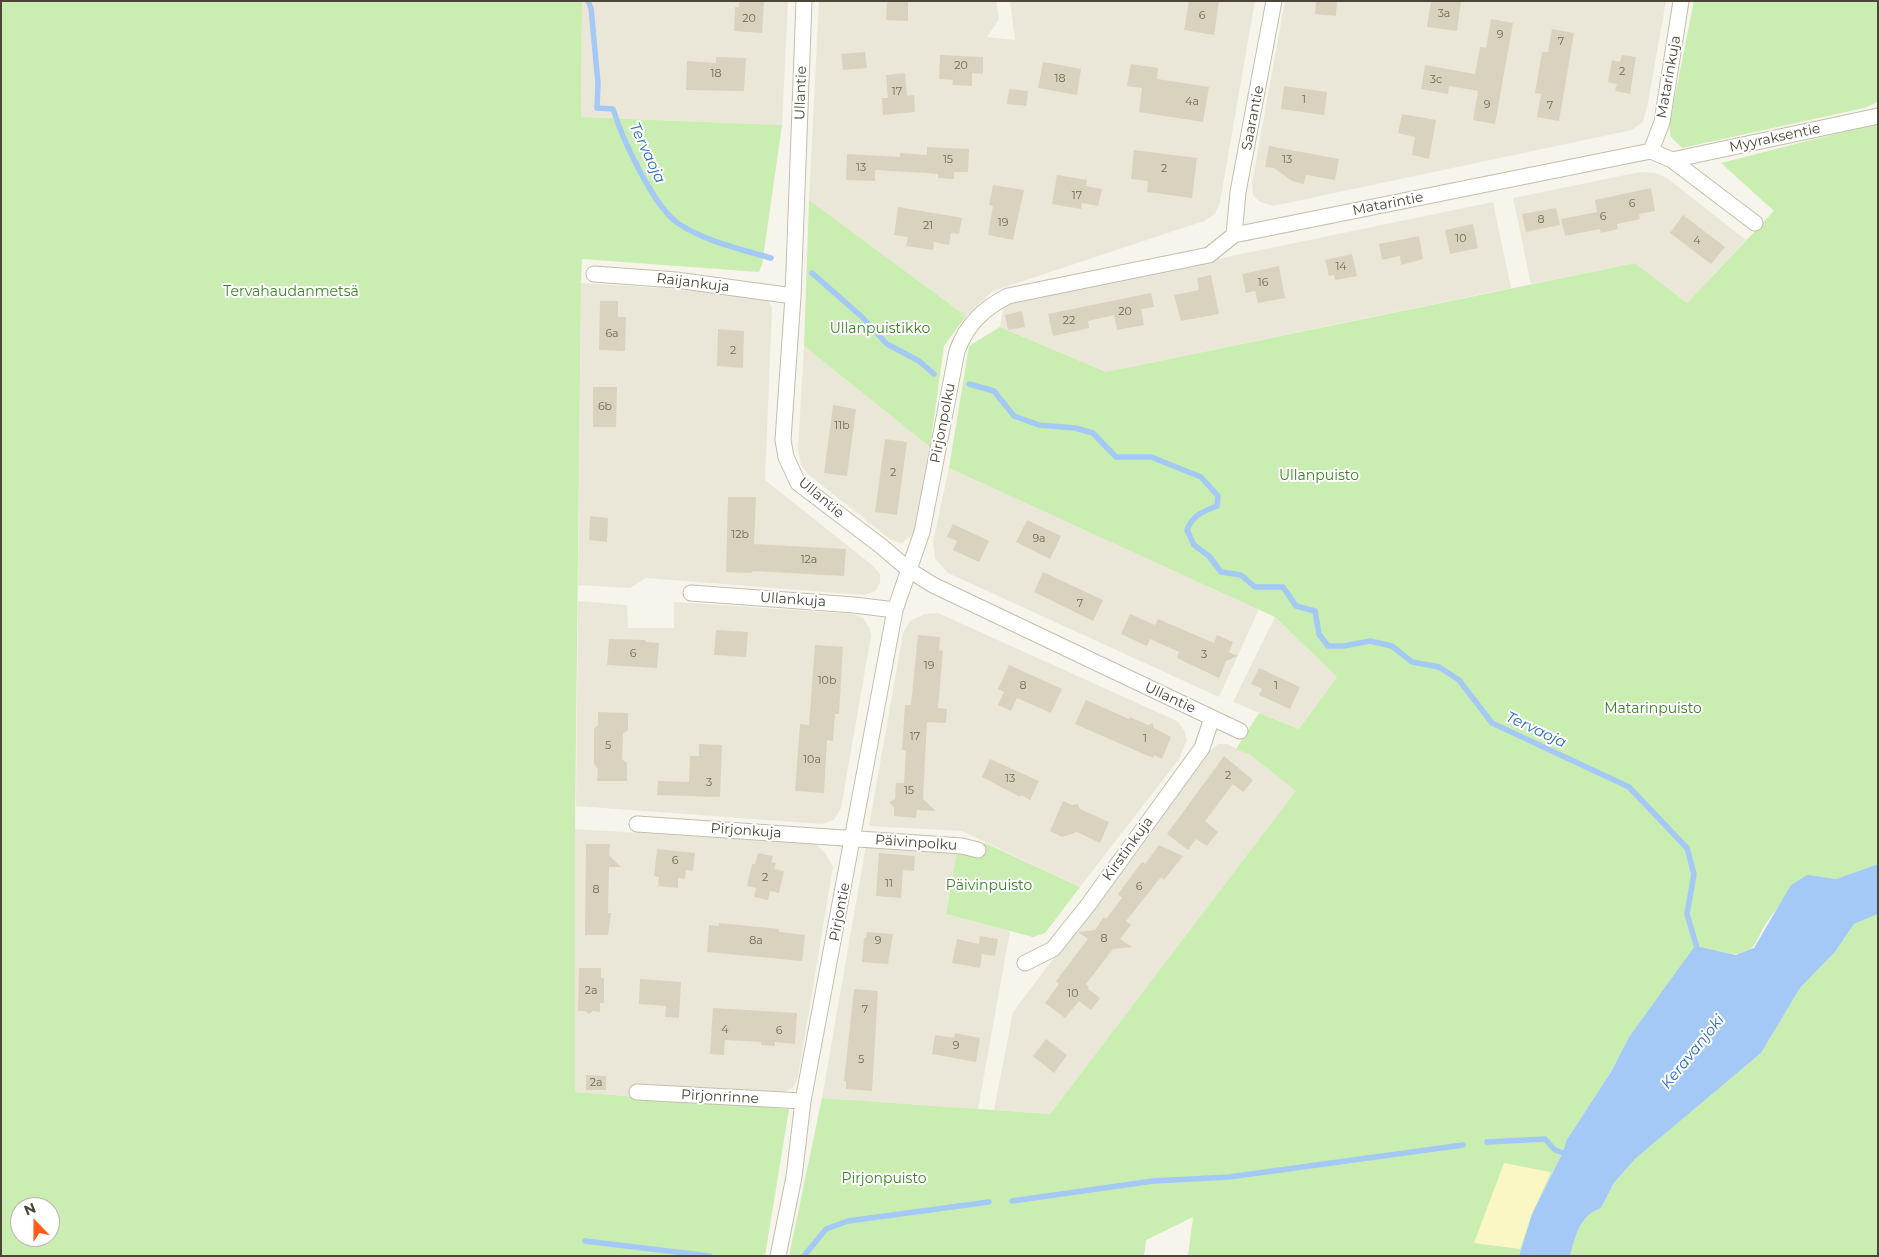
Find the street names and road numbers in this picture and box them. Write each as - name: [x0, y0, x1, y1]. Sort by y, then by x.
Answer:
- street label: Matarinkuja: [1653, 34, 1685, 120]
- street label: Ullantie: [792, 66, 810, 120]
- street label: Saarantie: [1238, 84, 1268, 152]
- street label: Myyraksentie: [1728, 120, 1822, 156]
- street label: Matarintie: [1351, 189, 1425, 219]
- street label: Raijankuja: [656, 270, 730, 296]
- street label: Pirjonpolku: [927, 382, 959, 464]
- street label: Ullantie: [795, 474, 847, 522]
- street label: Ullankuja: [759, 589, 827, 611]
- street label: Ullantie: [1142, 679, 1198, 717]
- street label: Kirstinkuja: [1099, 814, 1157, 884]
- street label: Pirjonkuja: [710, 820, 782, 842]
- street label: Päivinpolku: [874, 832, 958, 854]
- street label: Pirjontie: [826, 881, 854, 943]
- street label: Pirjonrinne: [681, 1087, 759, 1107]

